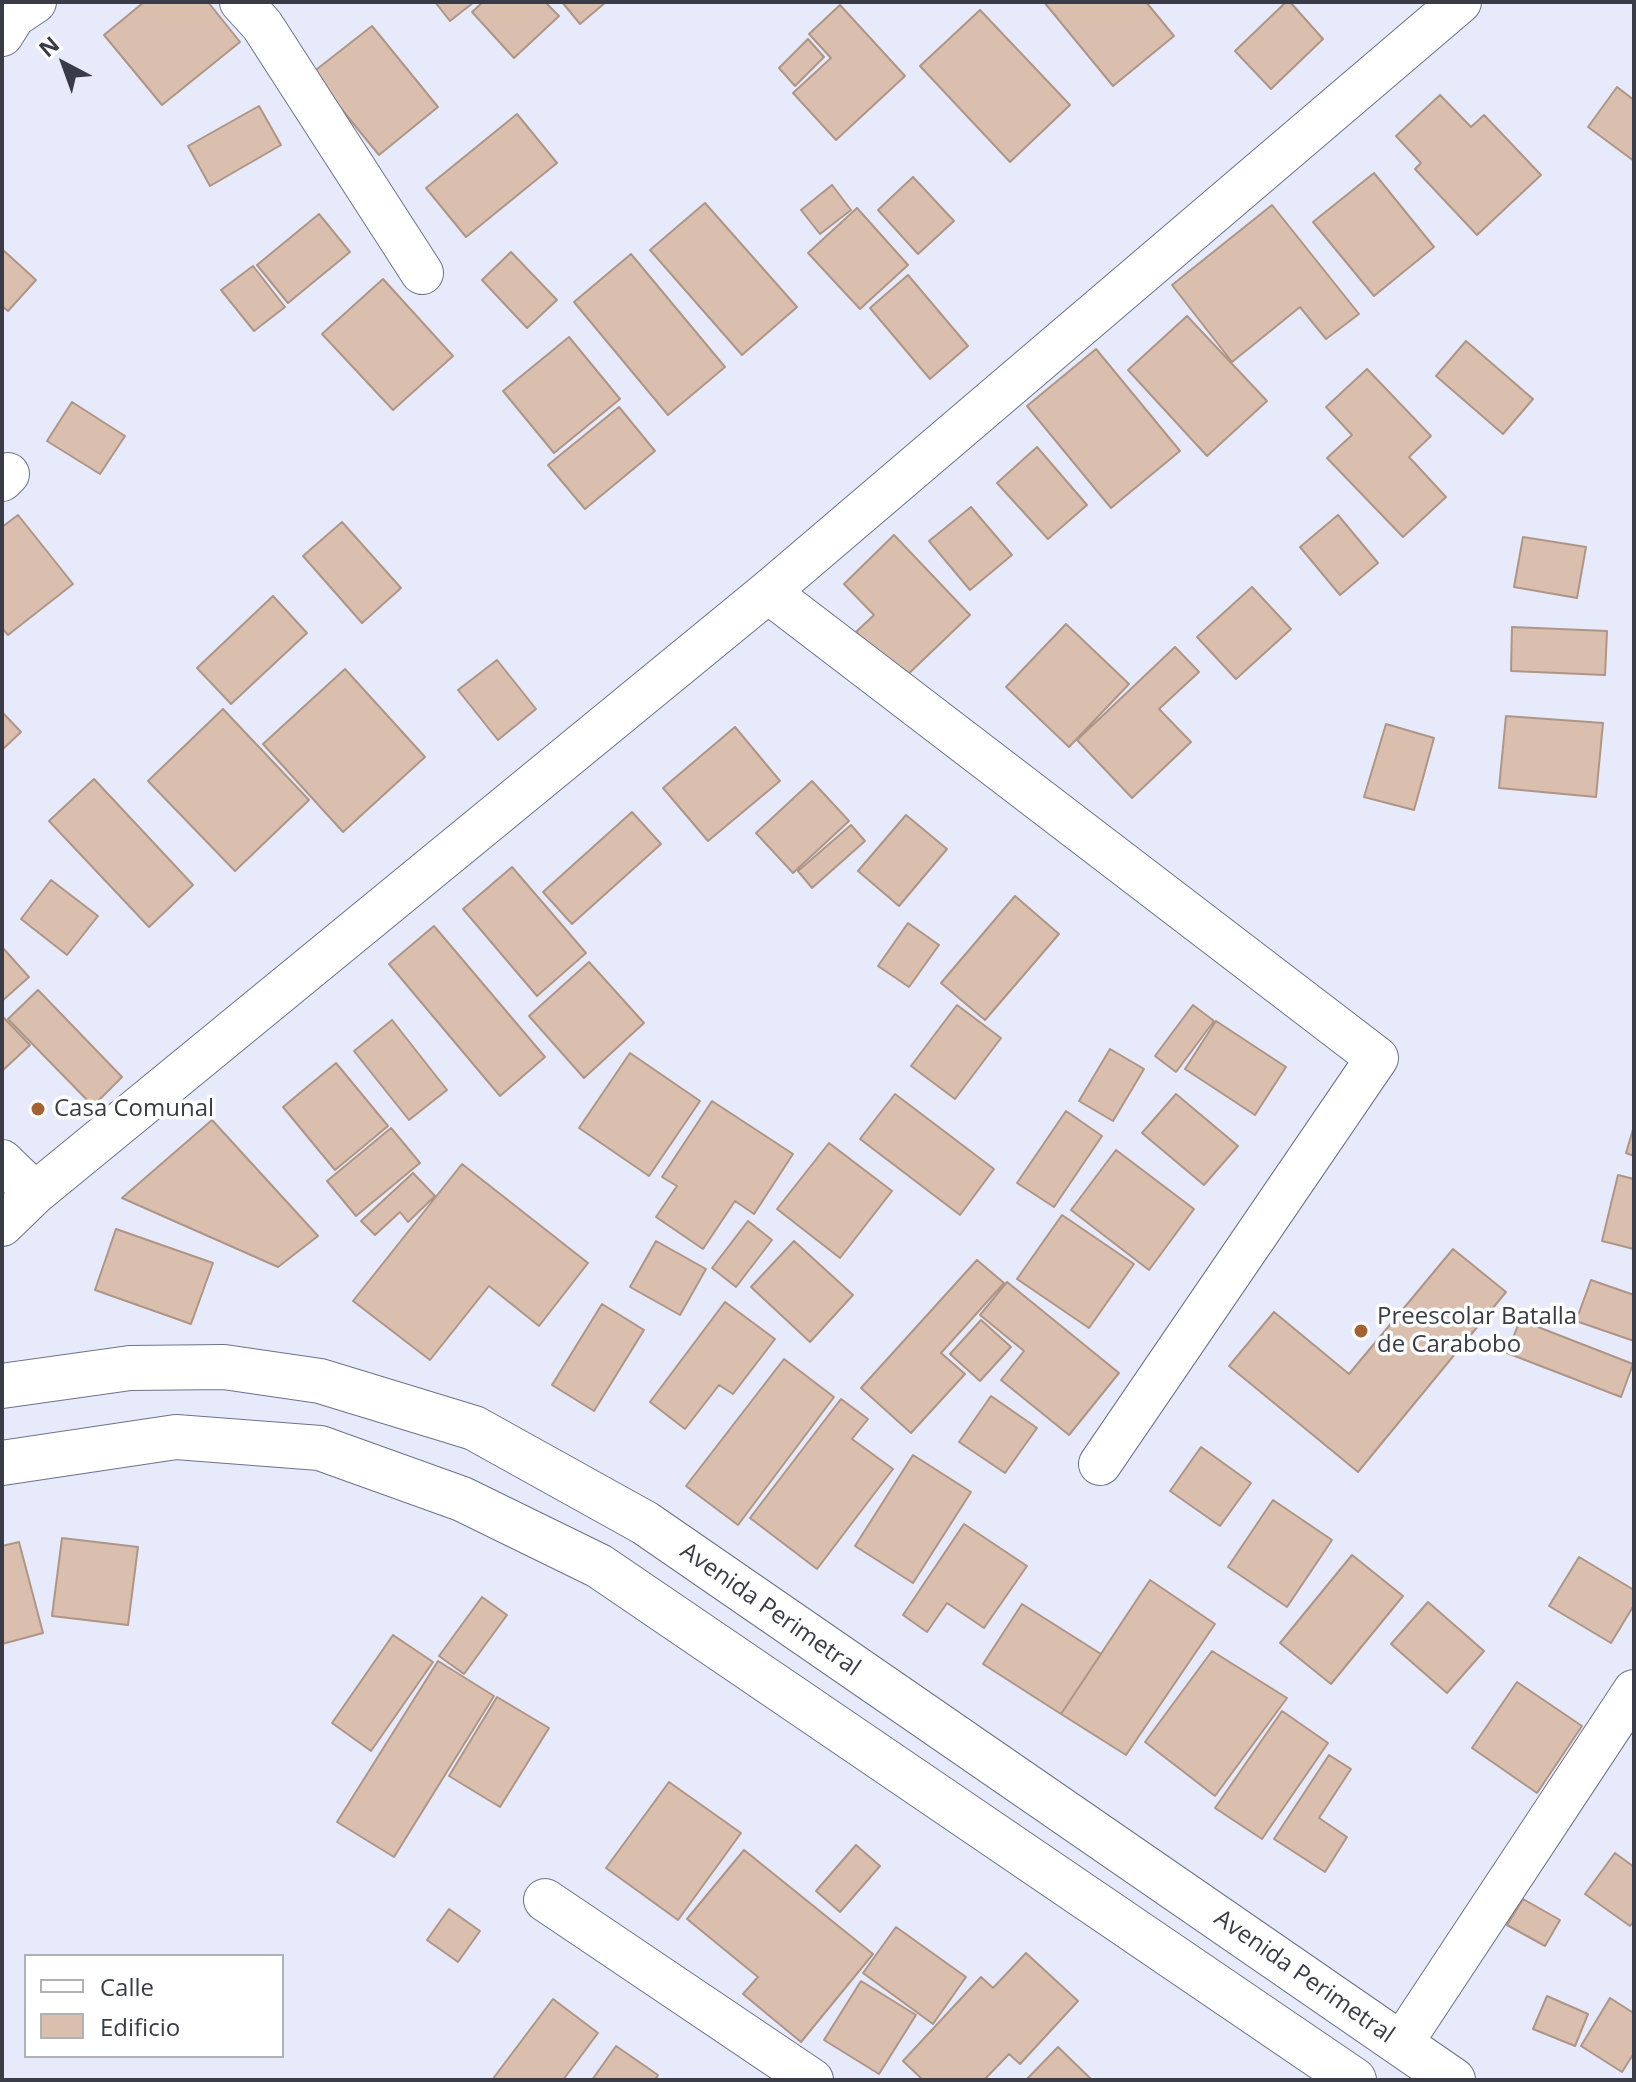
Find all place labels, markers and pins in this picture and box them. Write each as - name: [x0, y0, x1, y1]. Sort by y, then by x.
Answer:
- place label: Casa Comunal: [54, 1095, 214, 1123]
- marker: Casa Comunal: [29, 1100, 47, 1118]
- place label: Preescolar Batalla de Carabobo: [1377, 1303, 1577, 1359]
- marker: Preescolar Batalla de Carabobo: [1352, 1322, 1370, 1340]

